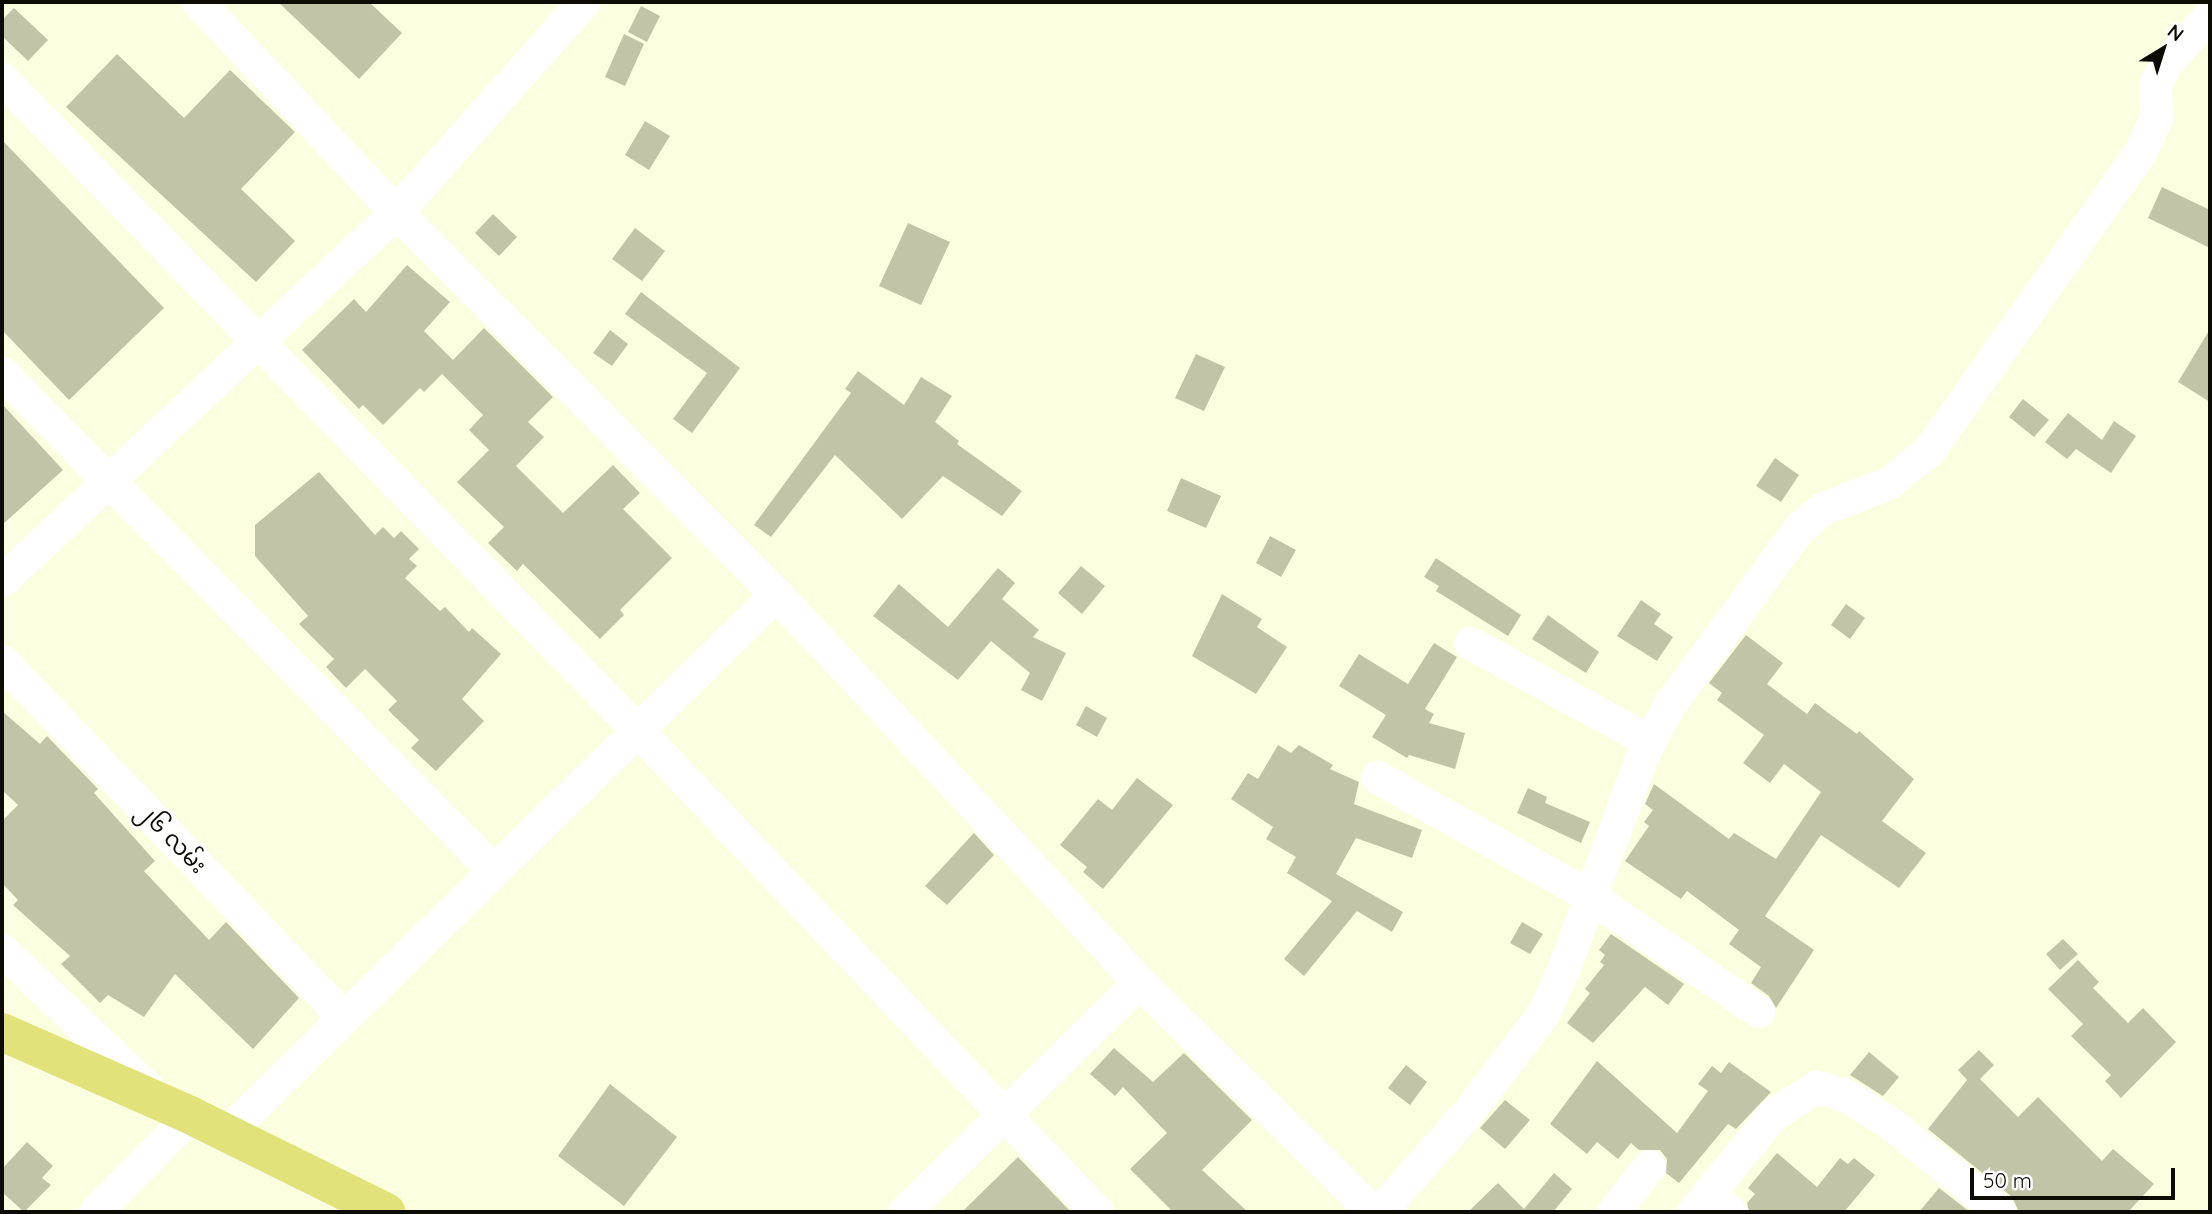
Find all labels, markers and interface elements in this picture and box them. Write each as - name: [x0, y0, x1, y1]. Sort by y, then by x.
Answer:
- north arrow: [2128, 14, 2198, 84]
- text: N: [2163, 19, 2189, 46]
- street label: ၂၆ လမ်း: [132, 797, 212, 879]
- scale bar: [1974, 1154, 2179, 1198]
- text: 50 m: [1983, 1167, 2032, 1193]

